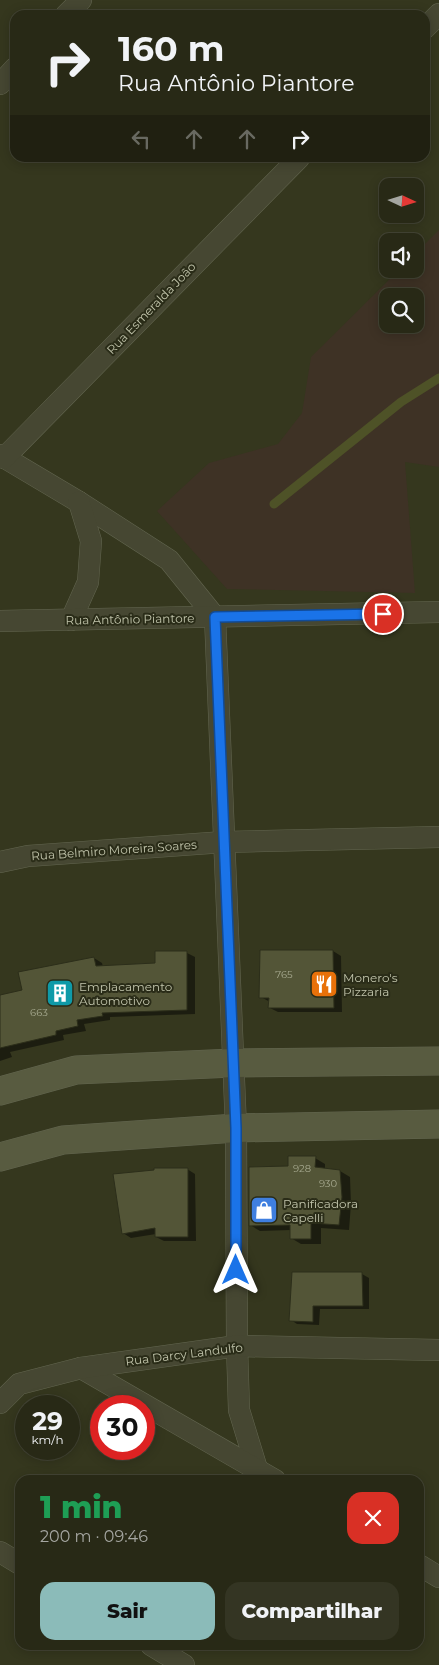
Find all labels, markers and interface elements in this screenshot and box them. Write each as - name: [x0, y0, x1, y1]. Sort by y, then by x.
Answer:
- text: 160 m: [118, 27, 224, 70]
- icon: right: [35, 30, 100, 95]
- text: Rua Antônio Piantore: [118, 70, 354, 97]
- icon: left: [127, 125, 155, 153]
- icon: ahead: [180, 125, 208, 153]
- icon: ahead: [233, 125, 261, 153]
- icon: right: [286, 125, 314, 153]
- north arrow: [379, 178, 424, 222]
- map controls: [379, 178, 424, 333]
- button: sound: [379, 233, 424, 278]
- street label: Rua Esmeralda João: [103, 259, 199, 357]
- button: search: [379, 288, 424, 333]
- pin: [362, 593, 404, 635]
- icon: arrive: [369, 600, 397, 628]
- street label: Rua Antônio Piantore: [65, 610, 195, 628]
- street label: Rua Belmiro Moreira Soares: [31, 837, 198, 863]
- house number: 765: [275, 968, 293, 981]
- restaurant icon: Monero's Pizzaria: [309, 969, 339, 999]
- place label: Monero's Pizzaria: [343, 970, 398, 999]
- building icon: Emplacamento Automotivo: [45, 978, 75, 1008]
- place label: Emplacamento Automotivo: [79, 979, 172, 1008]
- house number: 663: [30, 1006, 48, 1019]
- house number: 928: [293, 1162, 311, 1175]
- house number: 930: [319, 1177, 338, 1190]
- shop icon: Panificadora Capelli: [249, 1195, 279, 1225]
- place label: Panificadora Capelli: [283, 1196, 358, 1225]
- position arrow: [209, 1243, 261, 1295]
- street label: Rua Darcy Landulfo: [124, 1339, 244, 1369]
- speed limit sign: 30: [90, 1395, 155, 1460]
- text: 29: [32, 1406, 63, 1436]
- text: km/h: [31, 1432, 64, 1447]
- text: 1 min: [40, 1489, 123, 1526]
- button: close: [347, 1492, 399, 1544]
- text: 200 m · 09:46: [40, 1527, 148, 1546]
- button: Sair: [40, 1582, 215, 1640]
- button: Compartilhar: [225, 1582, 399, 1640]

